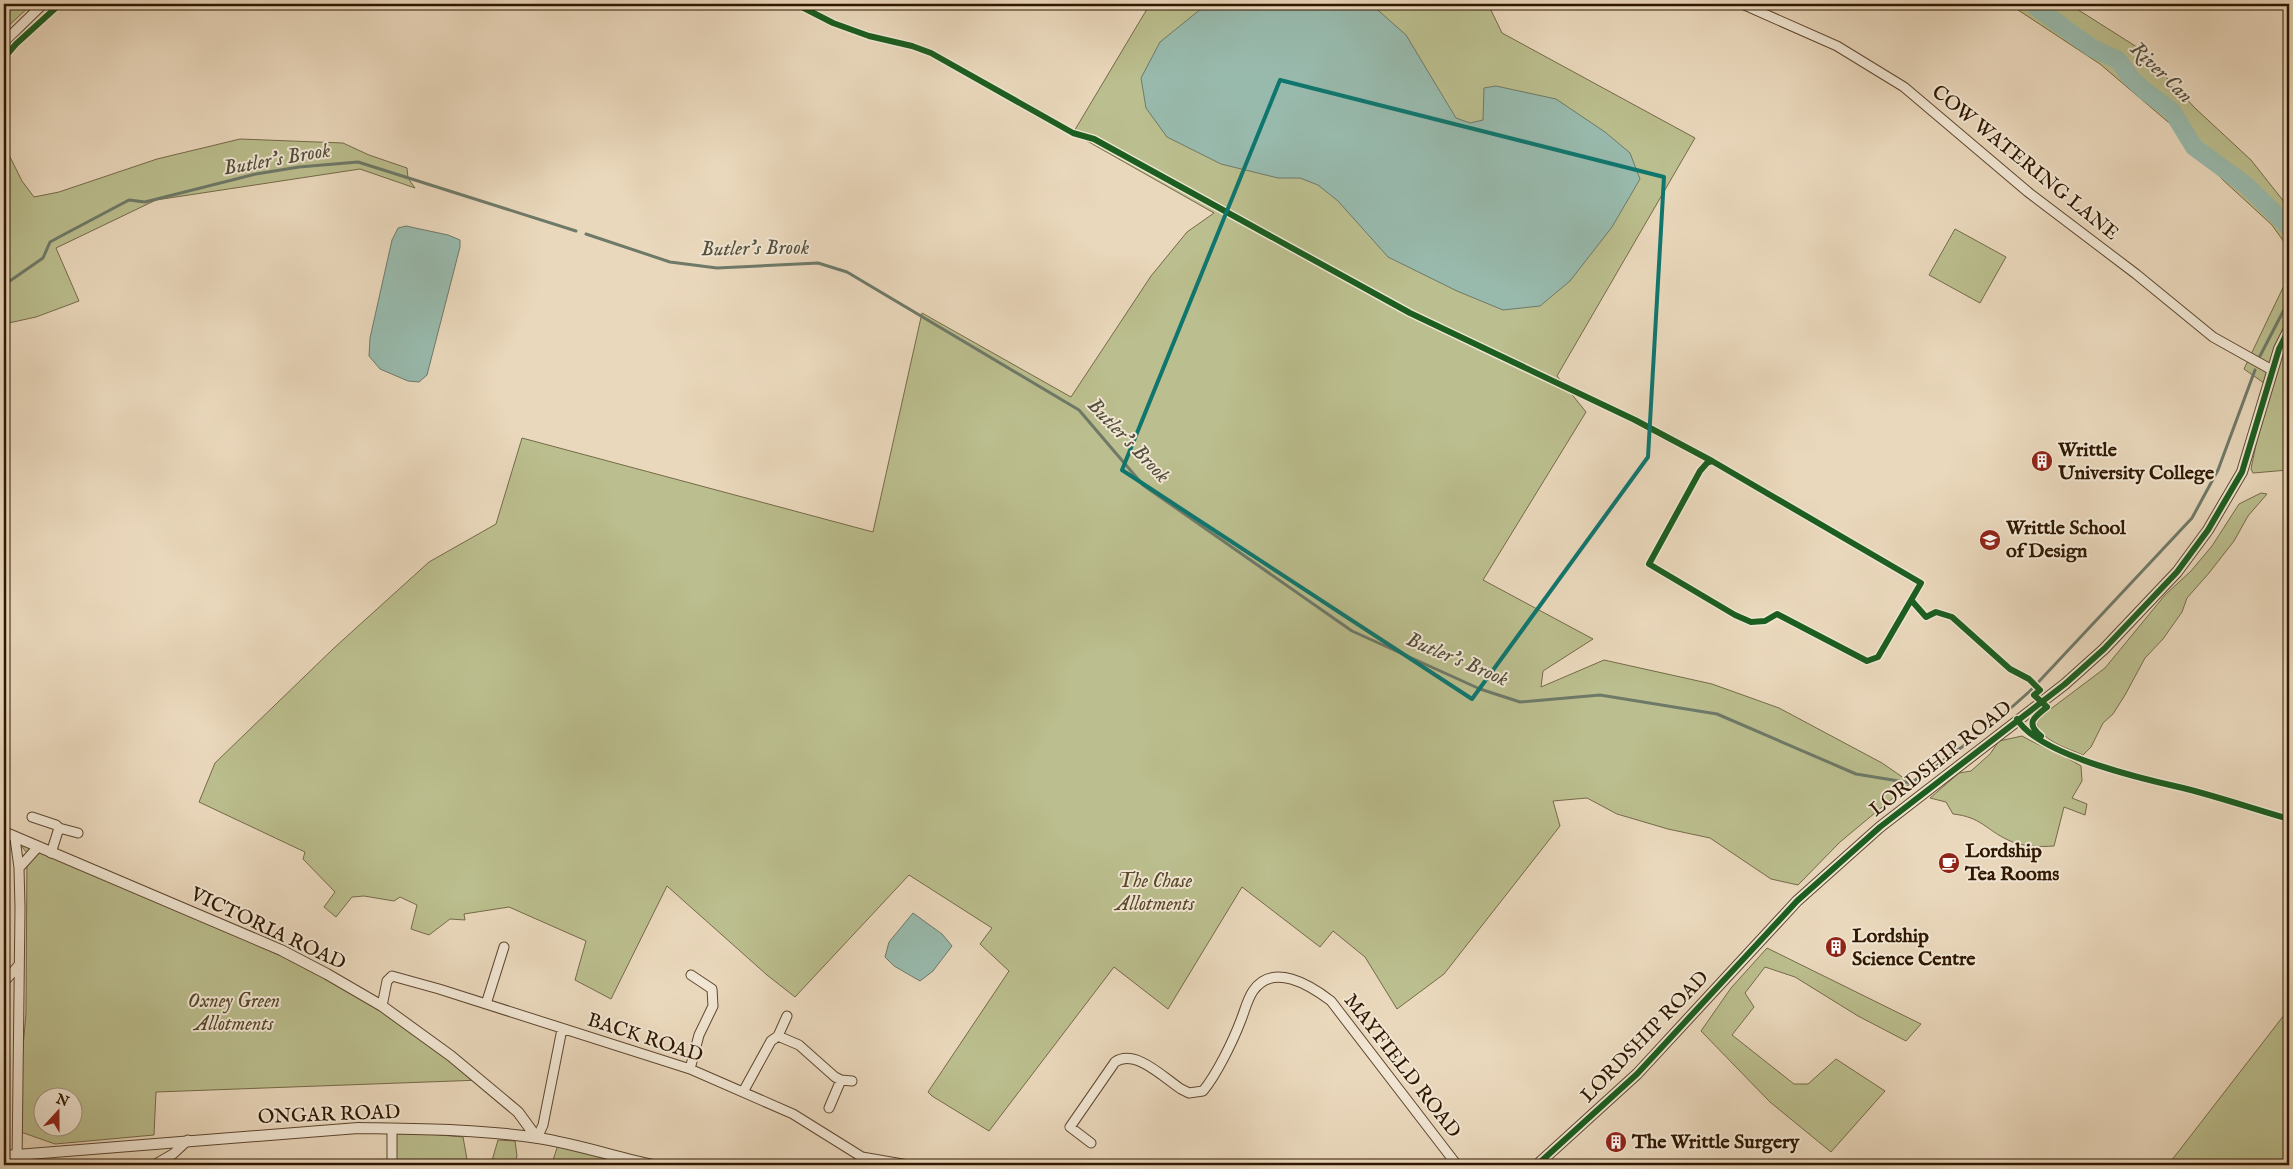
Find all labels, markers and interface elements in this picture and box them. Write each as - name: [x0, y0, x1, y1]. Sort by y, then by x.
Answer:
- water label: River Can: [2124, 36, 2198, 110]
- street label: COW WATERING LANE: [1926, 80, 2124, 246]
- water label: Butler's Brook: [221, 137, 333, 183]
- water label: Butler's Brook: [701, 235, 810, 263]
- water label: Butler's Brook: [1081, 393, 1176, 490]
- place label: Writtle University College: [2057, 438, 2215, 486]
- building icon: Writtle University College: [2030, 449, 2054, 473]
- place label: Writtle School of Design: [2005, 516, 2126, 564]
- school or university icon: Writtle School of Design: [1978, 528, 2002, 552]
- water label: Butler's Brook: [1402, 626, 1513, 694]
- street label: LORDSHIP ROAD: [1865, 696, 2017, 822]
- place label: Lordship Tea Rooms: [1964, 839, 2059, 887]
- cafe icon: Lordship Tea Rooms: [1937, 851, 1961, 875]
- park label: The Chase Allotments: [1114, 869, 1195, 917]
- street label: VICTORIA ROAD: [185, 882, 350, 976]
- place label: Lordship Science Centre: [1852, 924, 1976, 972]
- building icon: Lordship Science Centre: [1824, 935, 1848, 959]
- street label: LORDSHIP ROAD: [1576, 966, 1714, 1108]
- park label: Oxney Green Allotments: [188, 989, 280, 1037]
- street label: MAYFIELD ROAD: [1338, 989, 1466, 1143]
- street label: BACK ROAD: [584, 1008, 706, 1068]
- north arrow: [32, 1086, 82, 1136]
- text: N: [52, 1090, 71, 1111]
- street label: ONGAR ROAD: [257, 1100, 401, 1130]
- building icon: The Writtle Surgery: [1604, 1130, 1628, 1154]
- place label: The Writtle Surgery: [1631, 1130, 1800, 1155]

